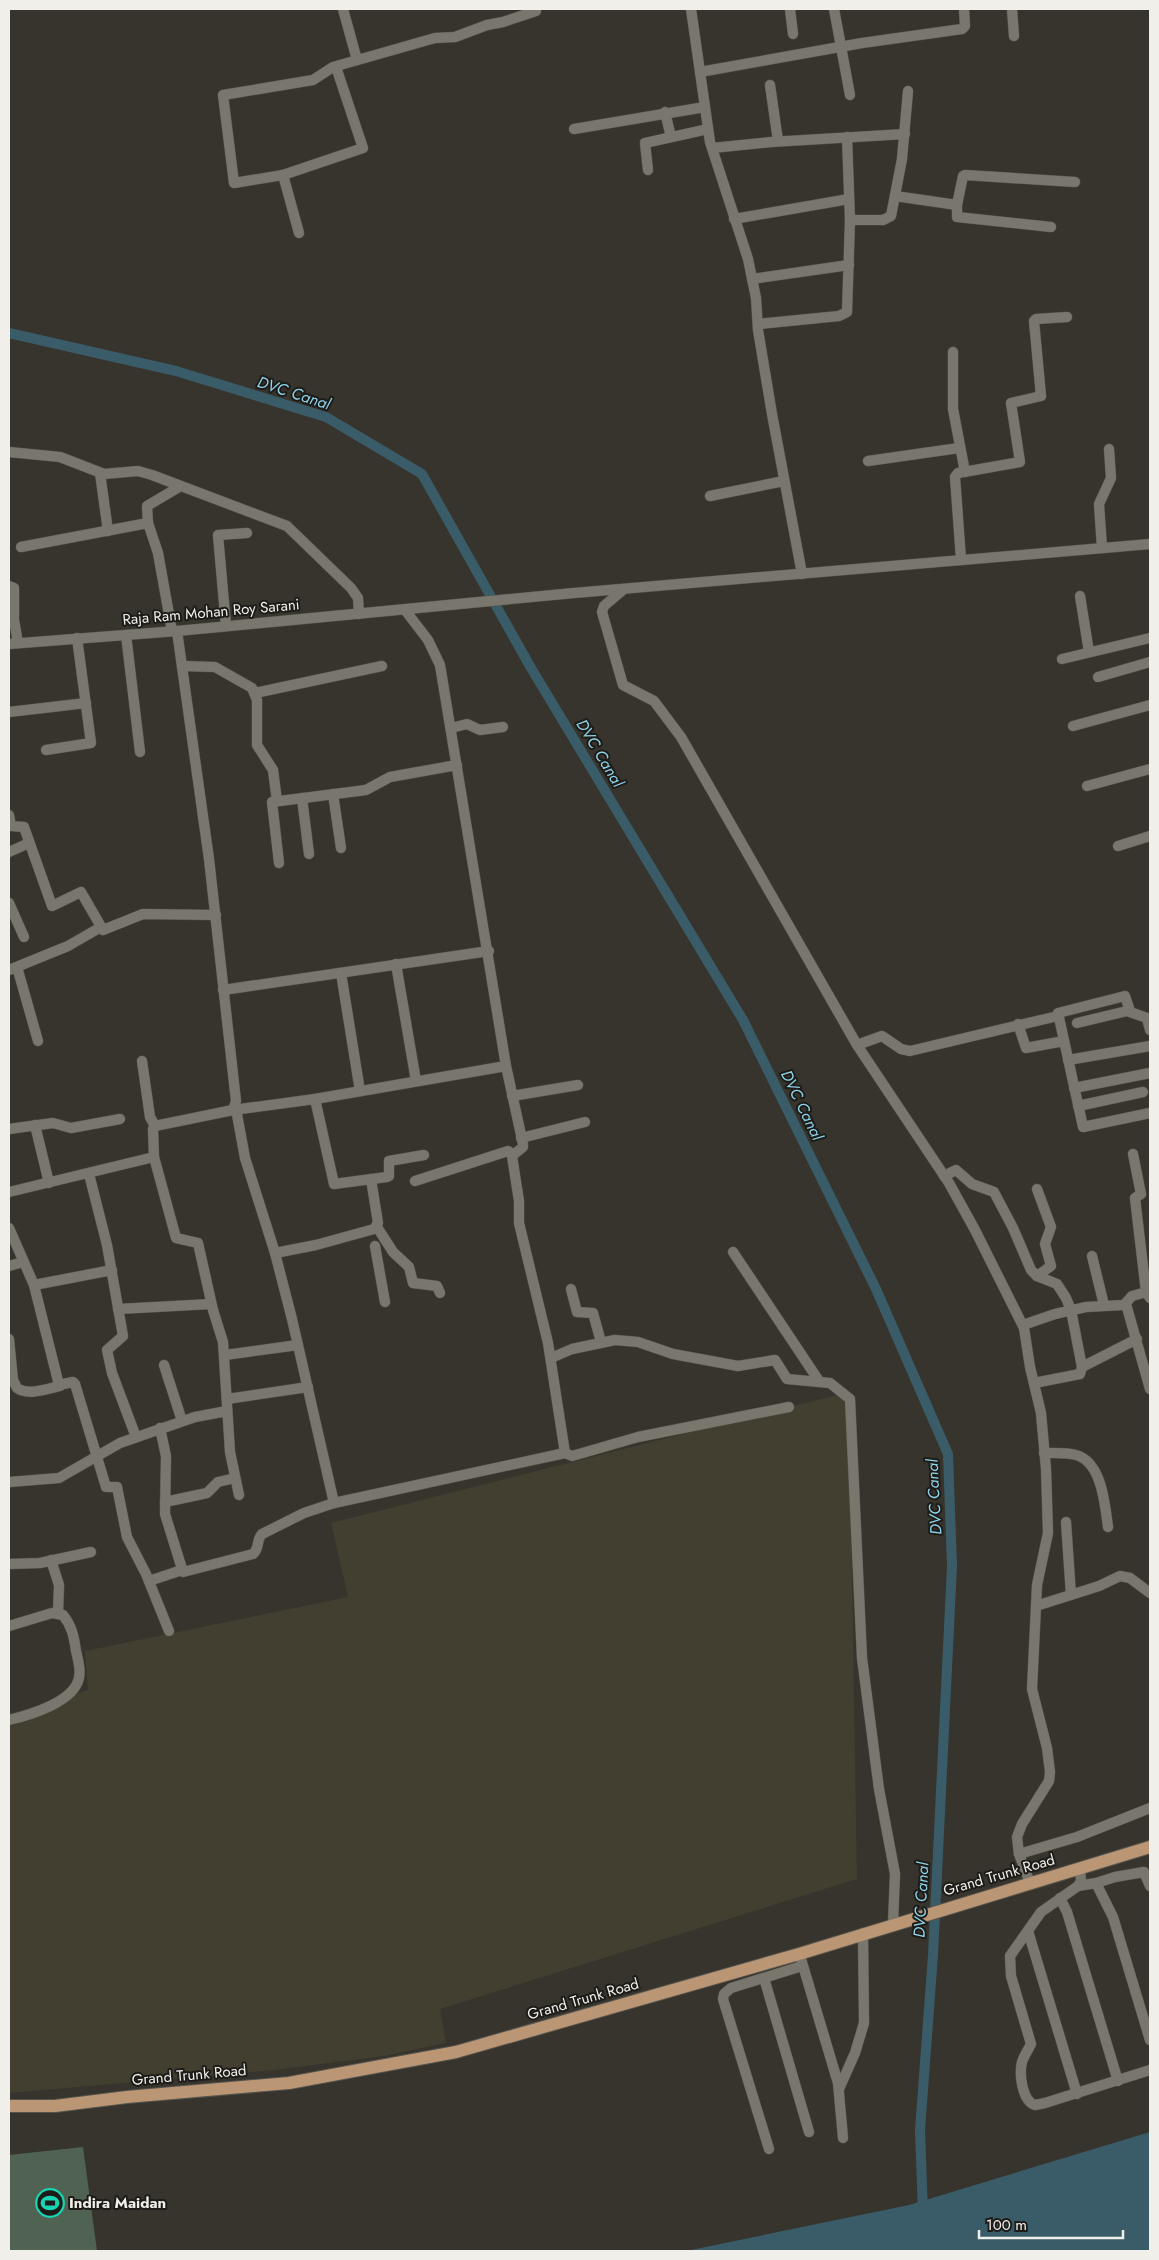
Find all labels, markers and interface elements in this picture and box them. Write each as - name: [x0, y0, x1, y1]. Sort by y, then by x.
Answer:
- water label: DVC Canal: [254, 370, 335, 416]
- street label: Raja Ram Mohan Roy Sarani: [122, 593, 300, 631]
- water label: DVC Canal: [571, 715, 630, 793]
- water label: DVC Canal: [775, 1066, 830, 1145]
- water label: DVC Canal: [920, 1457, 947, 1535]
- street label: Grand Trunk Road: [941, 1849, 1057, 1901]
- water label: DVC Canal: [908, 1860, 935, 1938]
- street label: Grand Trunk Road: [525, 1973, 641, 2025]
- street label: Grand Trunk Road: [131, 2059, 247, 2091]
- sports icon: Indira Maidan: [35, 2188, 65, 2218]
- place label: Indira Maidan: [69, 2192, 166, 2214]
- scale bar: [979, 2208, 1123, 2240]
- text: 100 m: [986, 2214, 1027, 2236]

